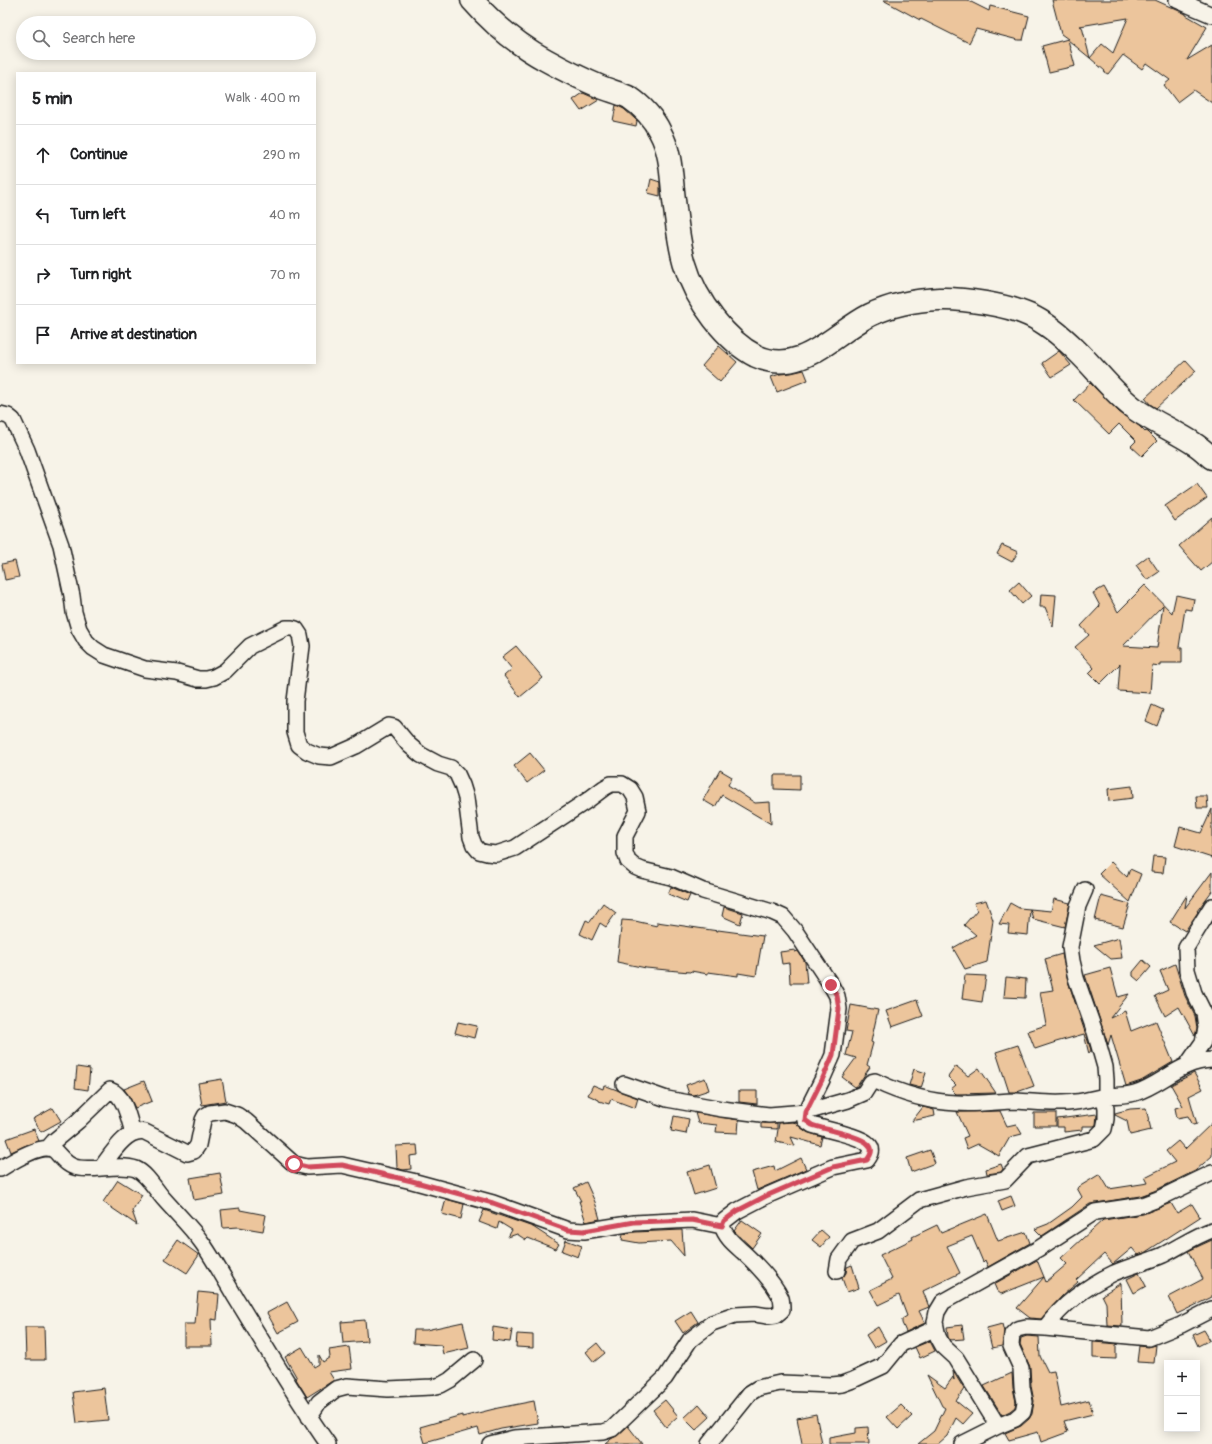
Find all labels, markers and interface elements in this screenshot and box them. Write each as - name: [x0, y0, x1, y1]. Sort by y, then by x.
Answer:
- search box: [16, 16, 316, 60]
- icon: search: [30, 27, 52, 49]
- text: Search here: [62, 29, 135, 48]
- text: 5 min: [32, 88, 72, 109]
- text: Walk · 400 m: [225, 90, 300, 106]
- icon: ahead: [32, 144, 54, 166]
- text: Continue: [70, 145, 128, 164]
- text: 290 m: [263, 147, 300, 163]
- icon: left: [32, 204, 54, 226]
- text: Turn left: [70, 205, 126, 224]
- text: 40 m: [269, 207, 300, 223]
- icon: right: [32, 264, 54, 286]
- text: Turn right: [70, 265, 131, 284]
- text: 70 m: [270, 267, 300, 283]
- icon: arrive: [32, 324, 54, 346]
- text: Arrive at destination: [70, 325, 197, 344]
- route end: [822, 976, 840, 994]
- route start: [285, 1155, 303, 1173]
- map controls: [1164, 1360, 1200, 1432]
- button: +: [1164, 1360, 1200, 1396]
- button: −: [1164, 1396, 1200, 1432]

